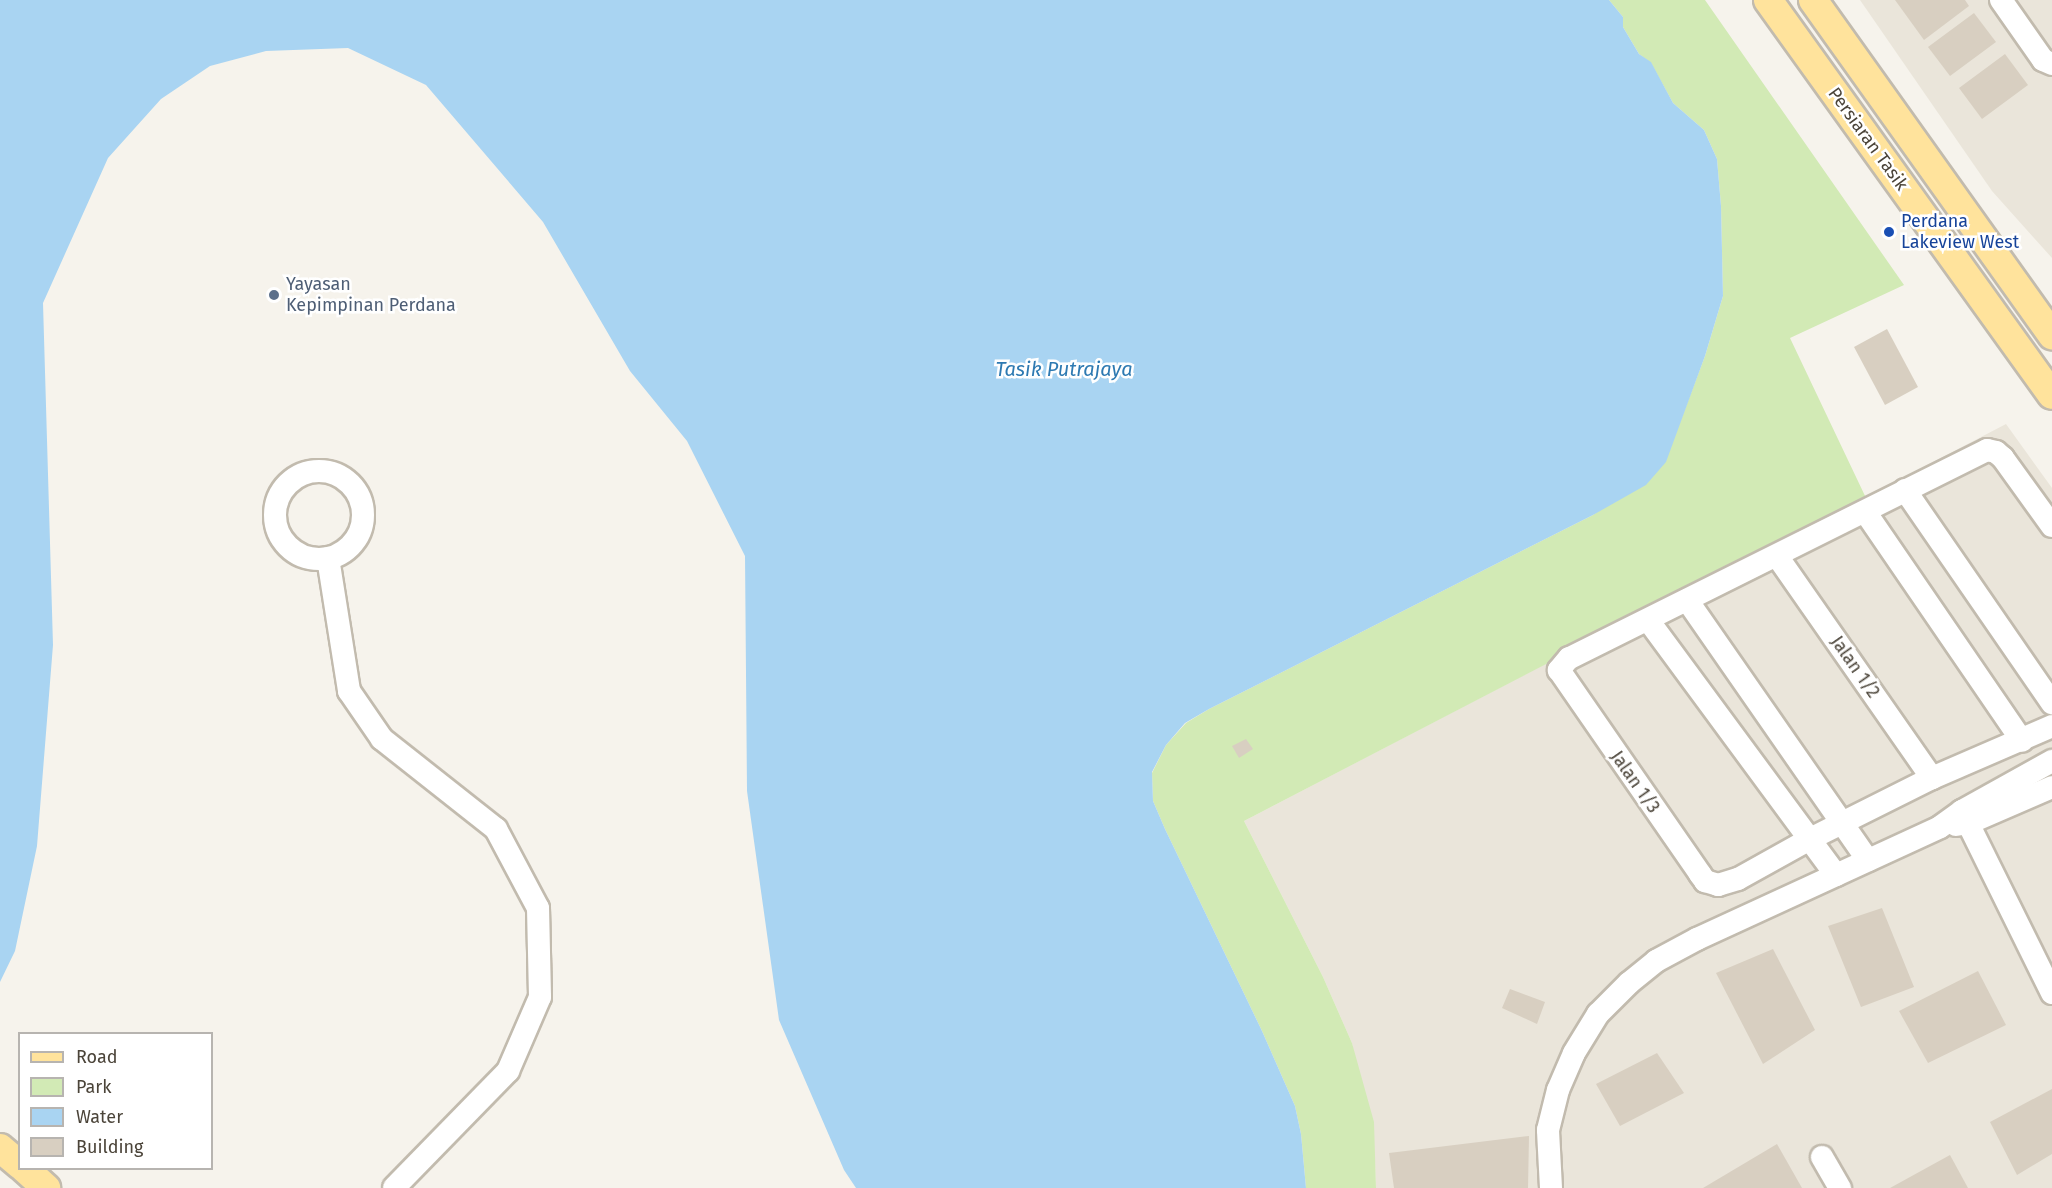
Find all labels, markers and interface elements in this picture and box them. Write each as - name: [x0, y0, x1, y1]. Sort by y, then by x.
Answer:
- street label: Persiaran Tasik: [1823, 83, 1913, 195]
- place label: Perdana Lakeview West: [1901, 211, 2019, 254]
- marker: Perdana Lakeview West: [1882, 225, 1896, 239]
- place label: Yayasan Kepimpinan Perdana: [286, 274, 456, 316]
- marker: Yayasan Kepimpinan Perdana: [267, 288, 281, 302]
- water label: Tasik Putrajaya: [995, 357, 1133, 381]
- street label: Jalan 1/2: [1826, 632, 1884, 702]
- street label: Jalan 1/3: [1606, 747, 1664, 817]
- legend: [18, 1032, 213, 1170]
- text: Road: [76, 1046, 118, 1068]
- text: Park: [76, 1076, 111, 1098]
- text: Water: [76, 1106, 123, 1128]
- text: Building: [76, 1136, 143, 1158]

